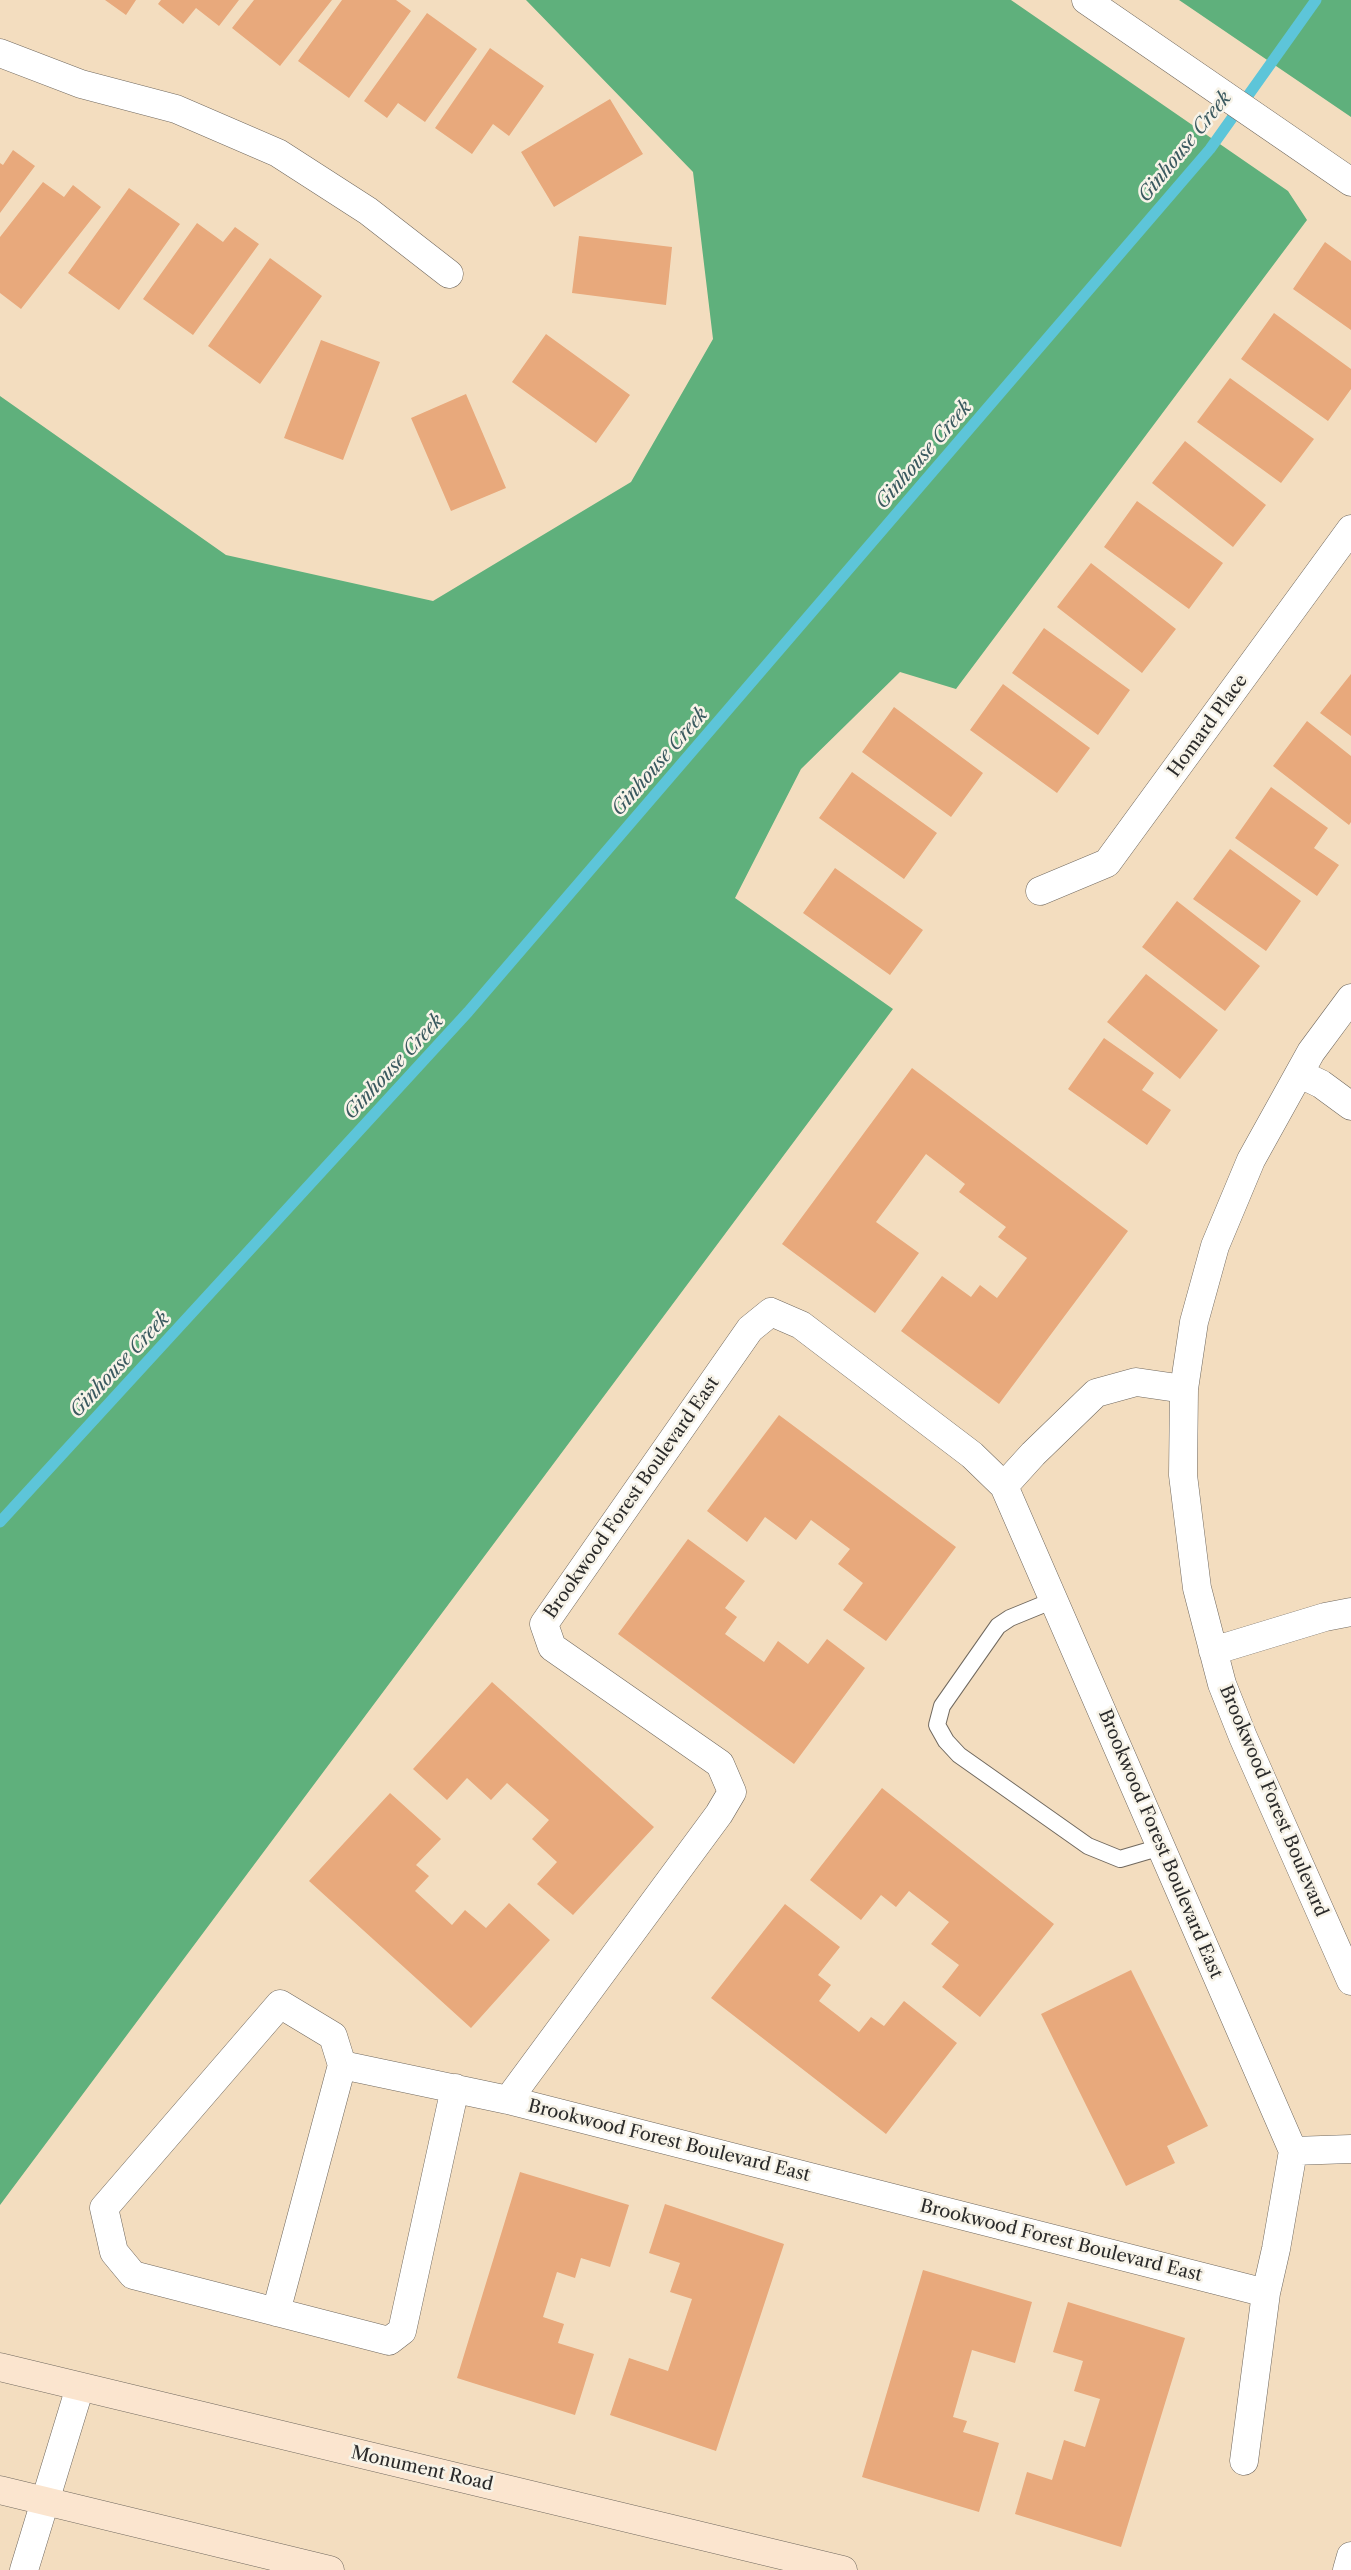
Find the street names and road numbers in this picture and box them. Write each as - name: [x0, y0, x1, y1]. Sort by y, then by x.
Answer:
- street label: Homard Place: [1164, 670, 1252, 782]
- street label: Brookwood Forest Boulevard East: [540, 1373, 724, 1623]
- street label: Brookwood Forest Boulevard: [1214, 1682, 1332, 1920]
- street label: Brookwood Forest Boulevard East: [1093, 1706, 1227, 1982]
- street label: Brookwood Forest Boulevard East: [526, 2095, 812, 2187]
- street label: Brookwood Forest Boulevard East: [918, 2195, 1204, 2287]
- street label: Monument Road: [349, 2442, 495, 2496]

